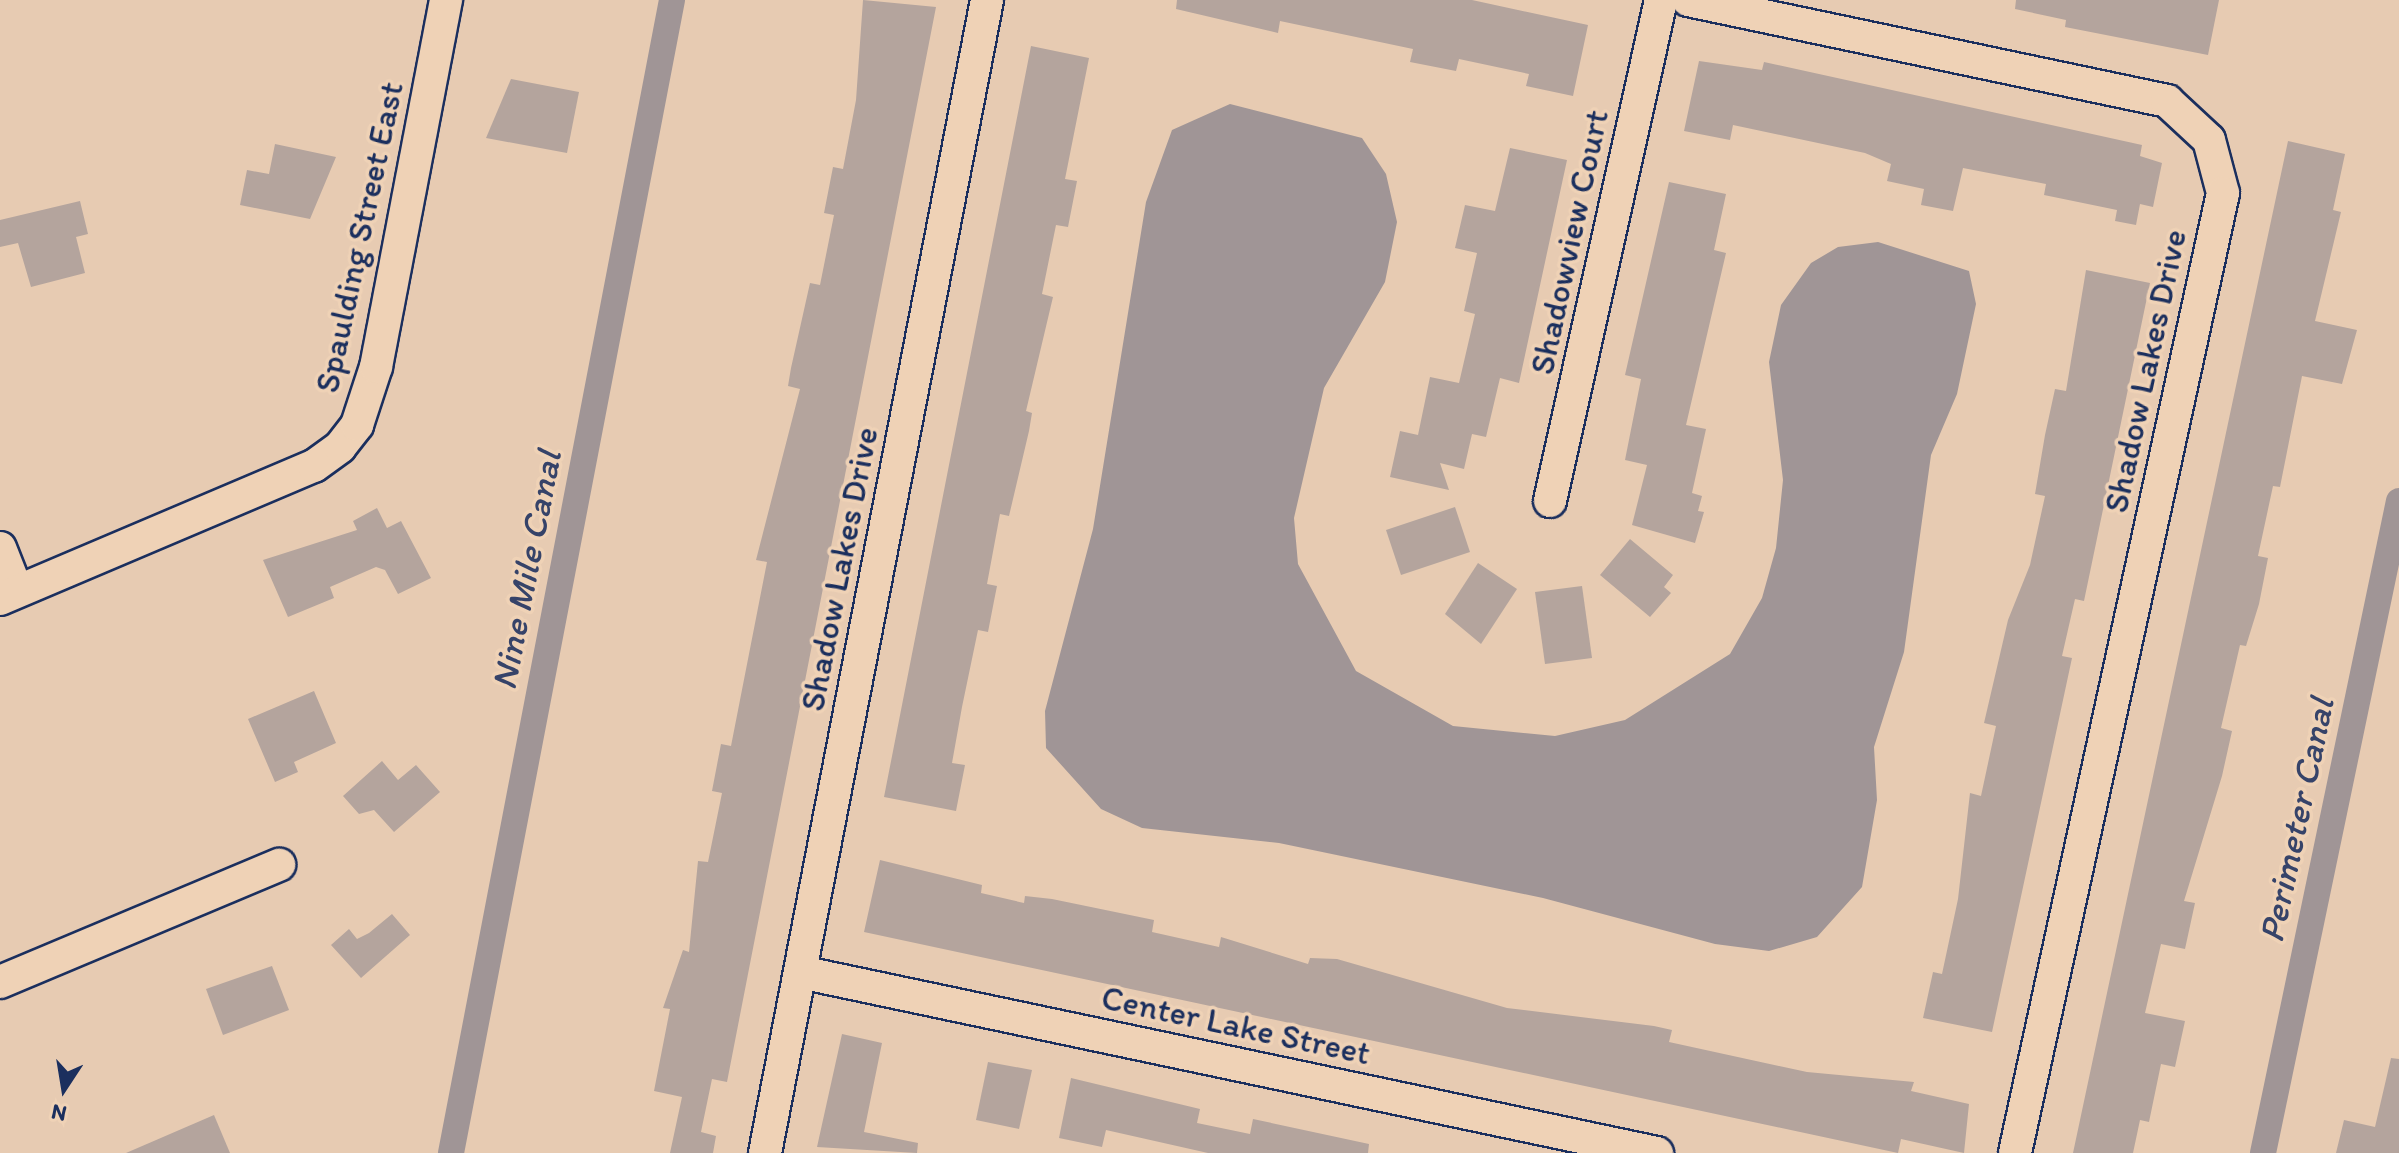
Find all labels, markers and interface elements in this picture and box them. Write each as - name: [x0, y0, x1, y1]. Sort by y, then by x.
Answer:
- street label: Spaulding Street East: [306, 78, 412, 396]
- street label: Shadowview Court: [1521, 106, 1617, 378]
- street label: Shadow Lakes Drive: [2095, 225, 2195, 517]
- street label: Shadow Lakes Drive: [791, 423, 887, 715]
- water label: Nine Mile Canal: [482, 447, 570, 693]
- water label: Perimeter Canal: [2249, 693, 2343, 947]
- street label: Center Lake Street: [1098, 977, 1374, 1073]
- north arrow: [24, 1049, 104, 1129]
- text: N: [49, 1098, 69, 1128]

